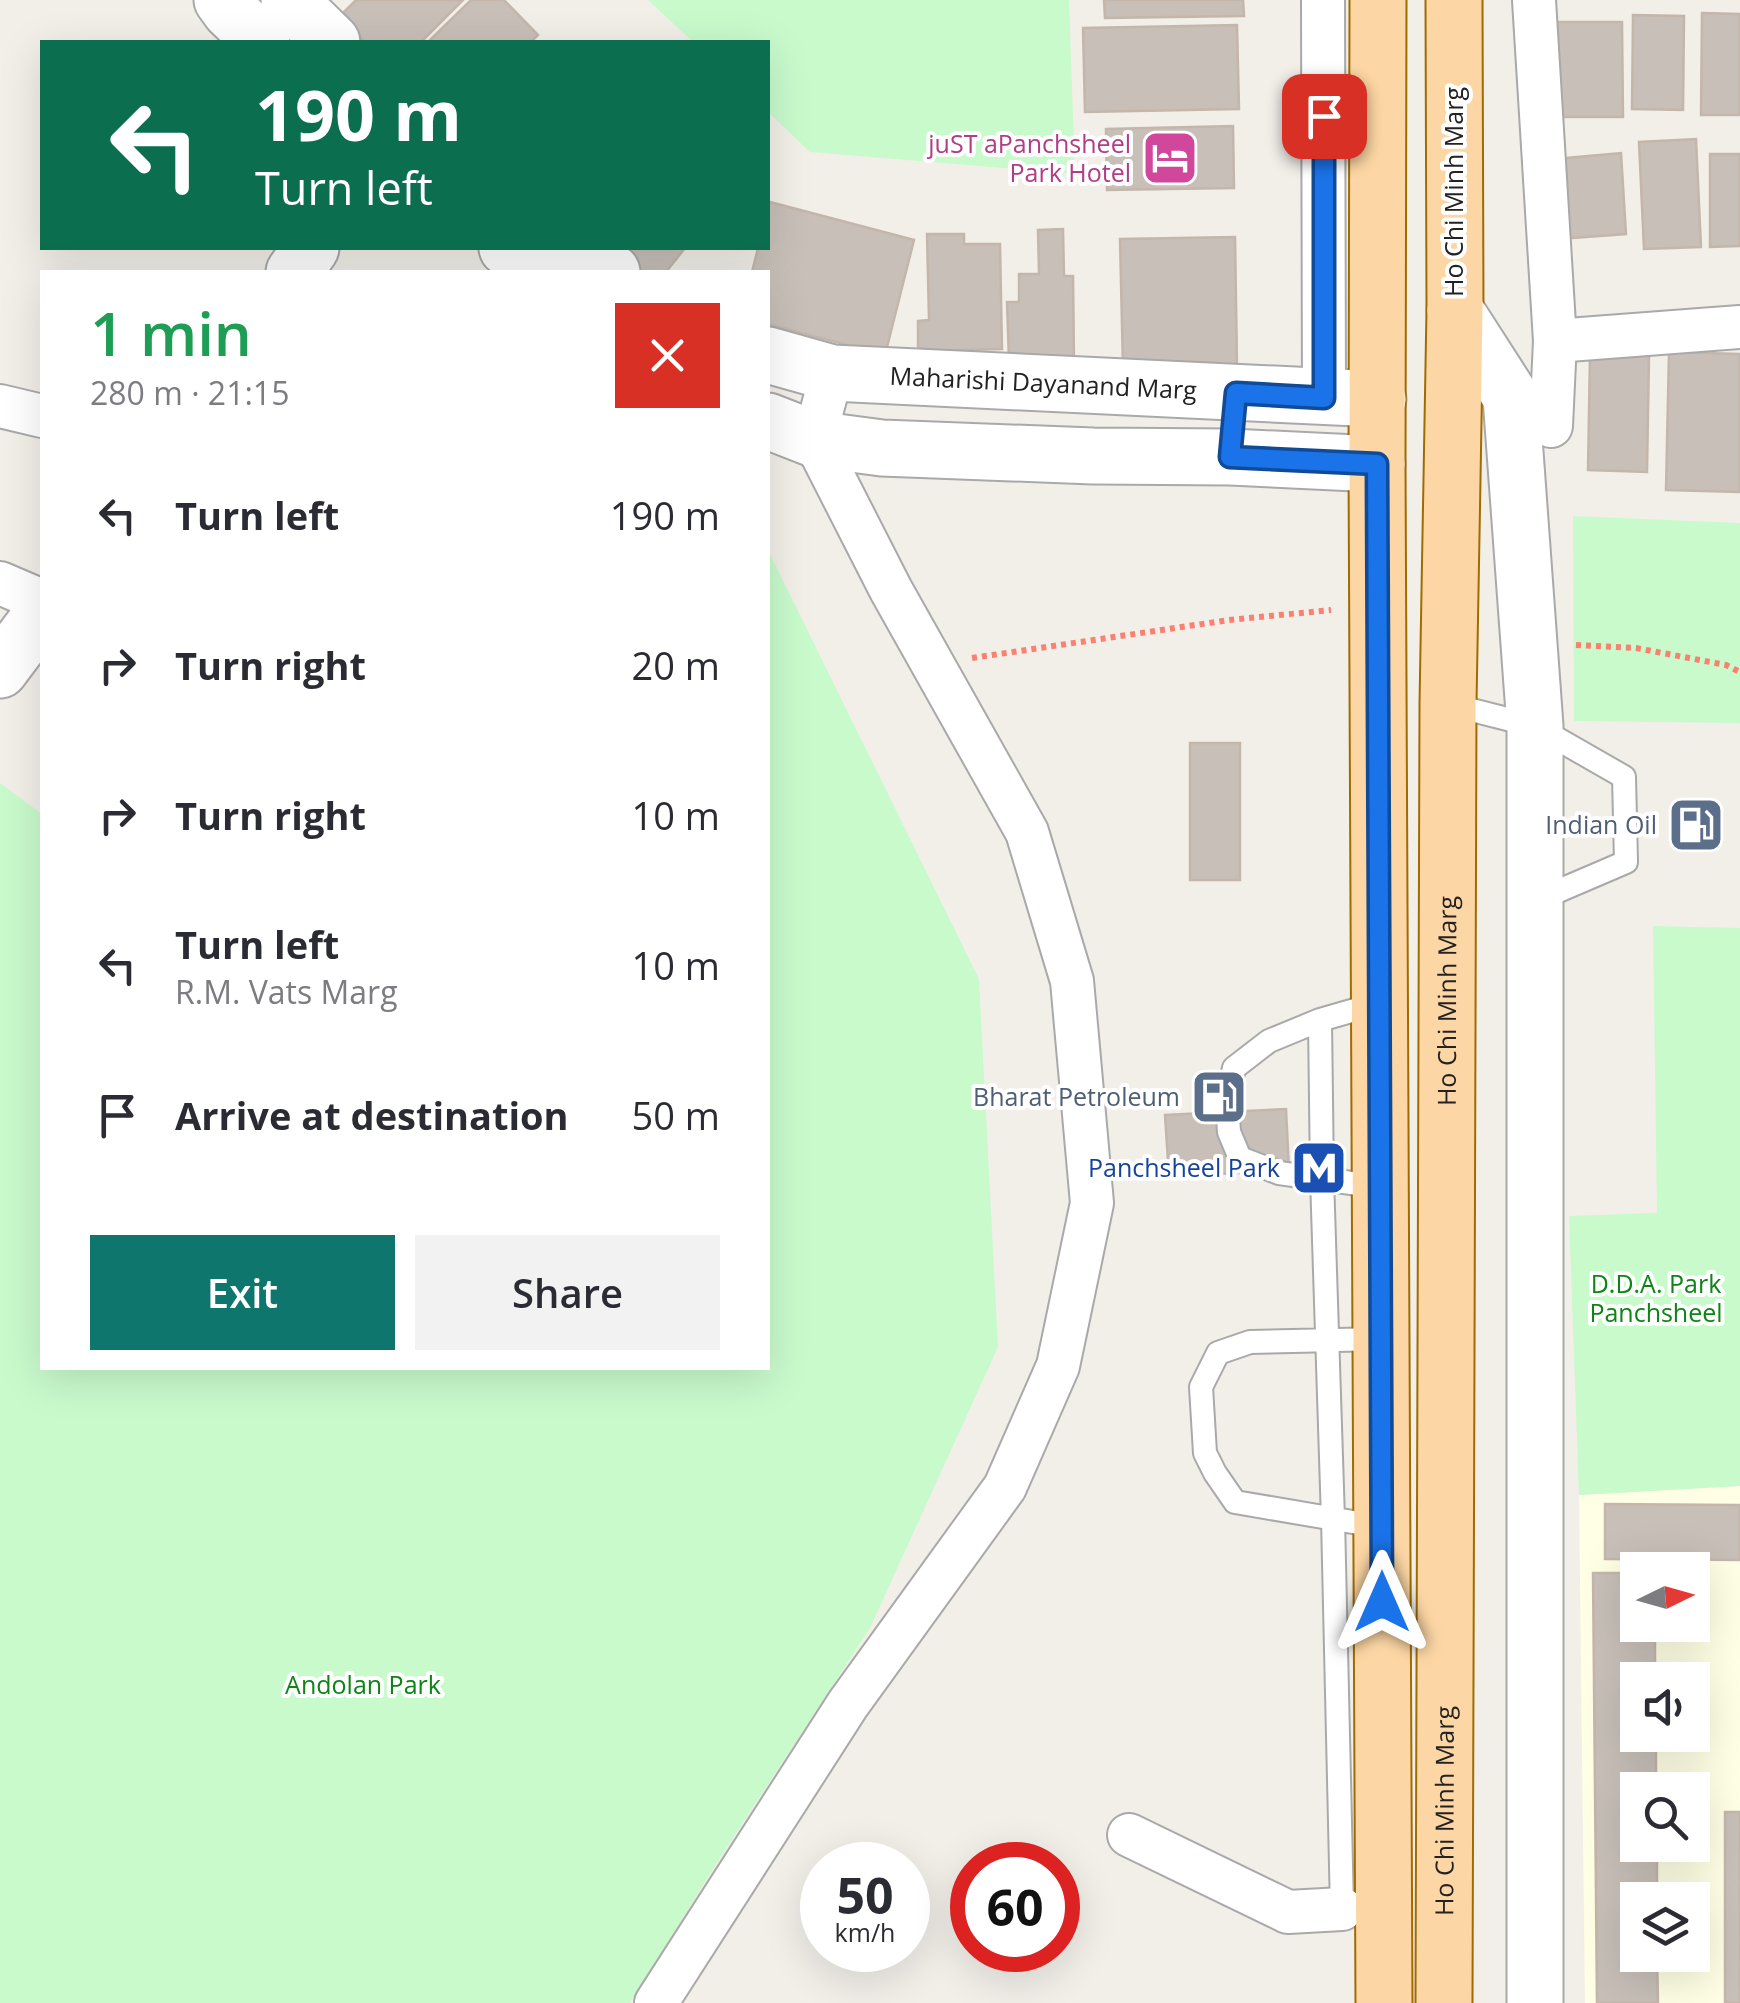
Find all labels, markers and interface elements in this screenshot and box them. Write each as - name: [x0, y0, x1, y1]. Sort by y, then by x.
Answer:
- text: 190 m: [255, 66, 462, 162]
- pin: [1282, 74, 1367, 159]
- icon: left: [90, 80, 220, 210]
- street label: Ho Chi Minh Marg: [1436, 87, 1470, 297]
- icon: arrive: [1297, 89, 1352, 144]
- place label: juST aPanchsheel Park Hotel: [926, 126, 1131, 189]
- hotel icon: juST aPanchsheel Park Hotel: [1140, 128, 1200, 188]
- text: Turn left: [255, 157, 433, 218]
- text: 1 min: [90, 292, 252, 374]
- button: close: [615, 303, 720, 408]
- street label: Maharishi Dayanand Marg: [889, 358, 1198, 406]
- text: 280 m · 21:15: [90, 371, 289, 414]
- icon: left: [90, 488, 145, 543]
- text: Turn left: [175, 489, 339, 541]
- text: 190 m: [610, 489, 720, 541]
- icon: right: [90, 638, 145, 693]
- text: Turn right: [175, 639, 366, 691]
- text: 20 m: [631, 639, 720, 691]
- icon: right: [90, 788, 145, 843]
- text: Turn right: [175, 789, 366, 841]
- text: 10 m: [631, 789, 720, 841]
- fuel station icon: Indian Oil: [1666, 795, 1726, 855]
- place label: Indian Oil: [1545, 807, 1657, 841]
- street label: Ho Chi Minh Marg: [1429, 895, 1463, 1106]
- text: Turn left: [175, 918, 339, 970]
- icon: left: [90, 938, 145, 993]
- text: 10 m: [631, 939, 720, 991]
- text: R.M. Vats Marg: [175, 970, 398, 1013]
- fuel station icon: Bharat Petroleum: [1189, 1067, 1249, 1127]
- place label: Bharat Petroleum: [973, 1079, 1180, 1113]
- icon: arrive: [90, 1088, 145, 1143]
- text: Arrive at destination: [175, 1089, 569, 1141]
- text: 50 m: [631, 1089, 720, 1141]
- metro station icon: Panchsheel Park: [1289, 1138, 1349, 1198]
- place label: Panchsheel Park: [1088, 1150, 1280, 1184]
- button: Exit: [90, 1235, 395, 1350]
- button: Share: [415, 1235, 720, 1350]
- park label: D.D.A. Park Panchsheel: [1589, 1266, 1723, 1329]
- position arrow: [1330, 1550, 1434, 1654]
- north arrow: [1620, 1552, 1710, 1642]
- map controls: [1620, 1552, 1710, 1972]
- button: sound: [1620, 1662, 1710, 1752]
- park label: Andolan Park: [285, 1667, 441, 1701]
- street label: Ho Chi Minh Marg: [1426, 1705, 1461, 1916]
- button: search: [1620, 1772, 1710, 1862]
- speed limit sign: 60: [950, 1842, 1080, 1972]
- text: 50: [836, 1861, 894, 1929]
- button: layers: [1620, 1882, 1710, 1972]
- text: km/h: [835, 1915, 895, 1949]

